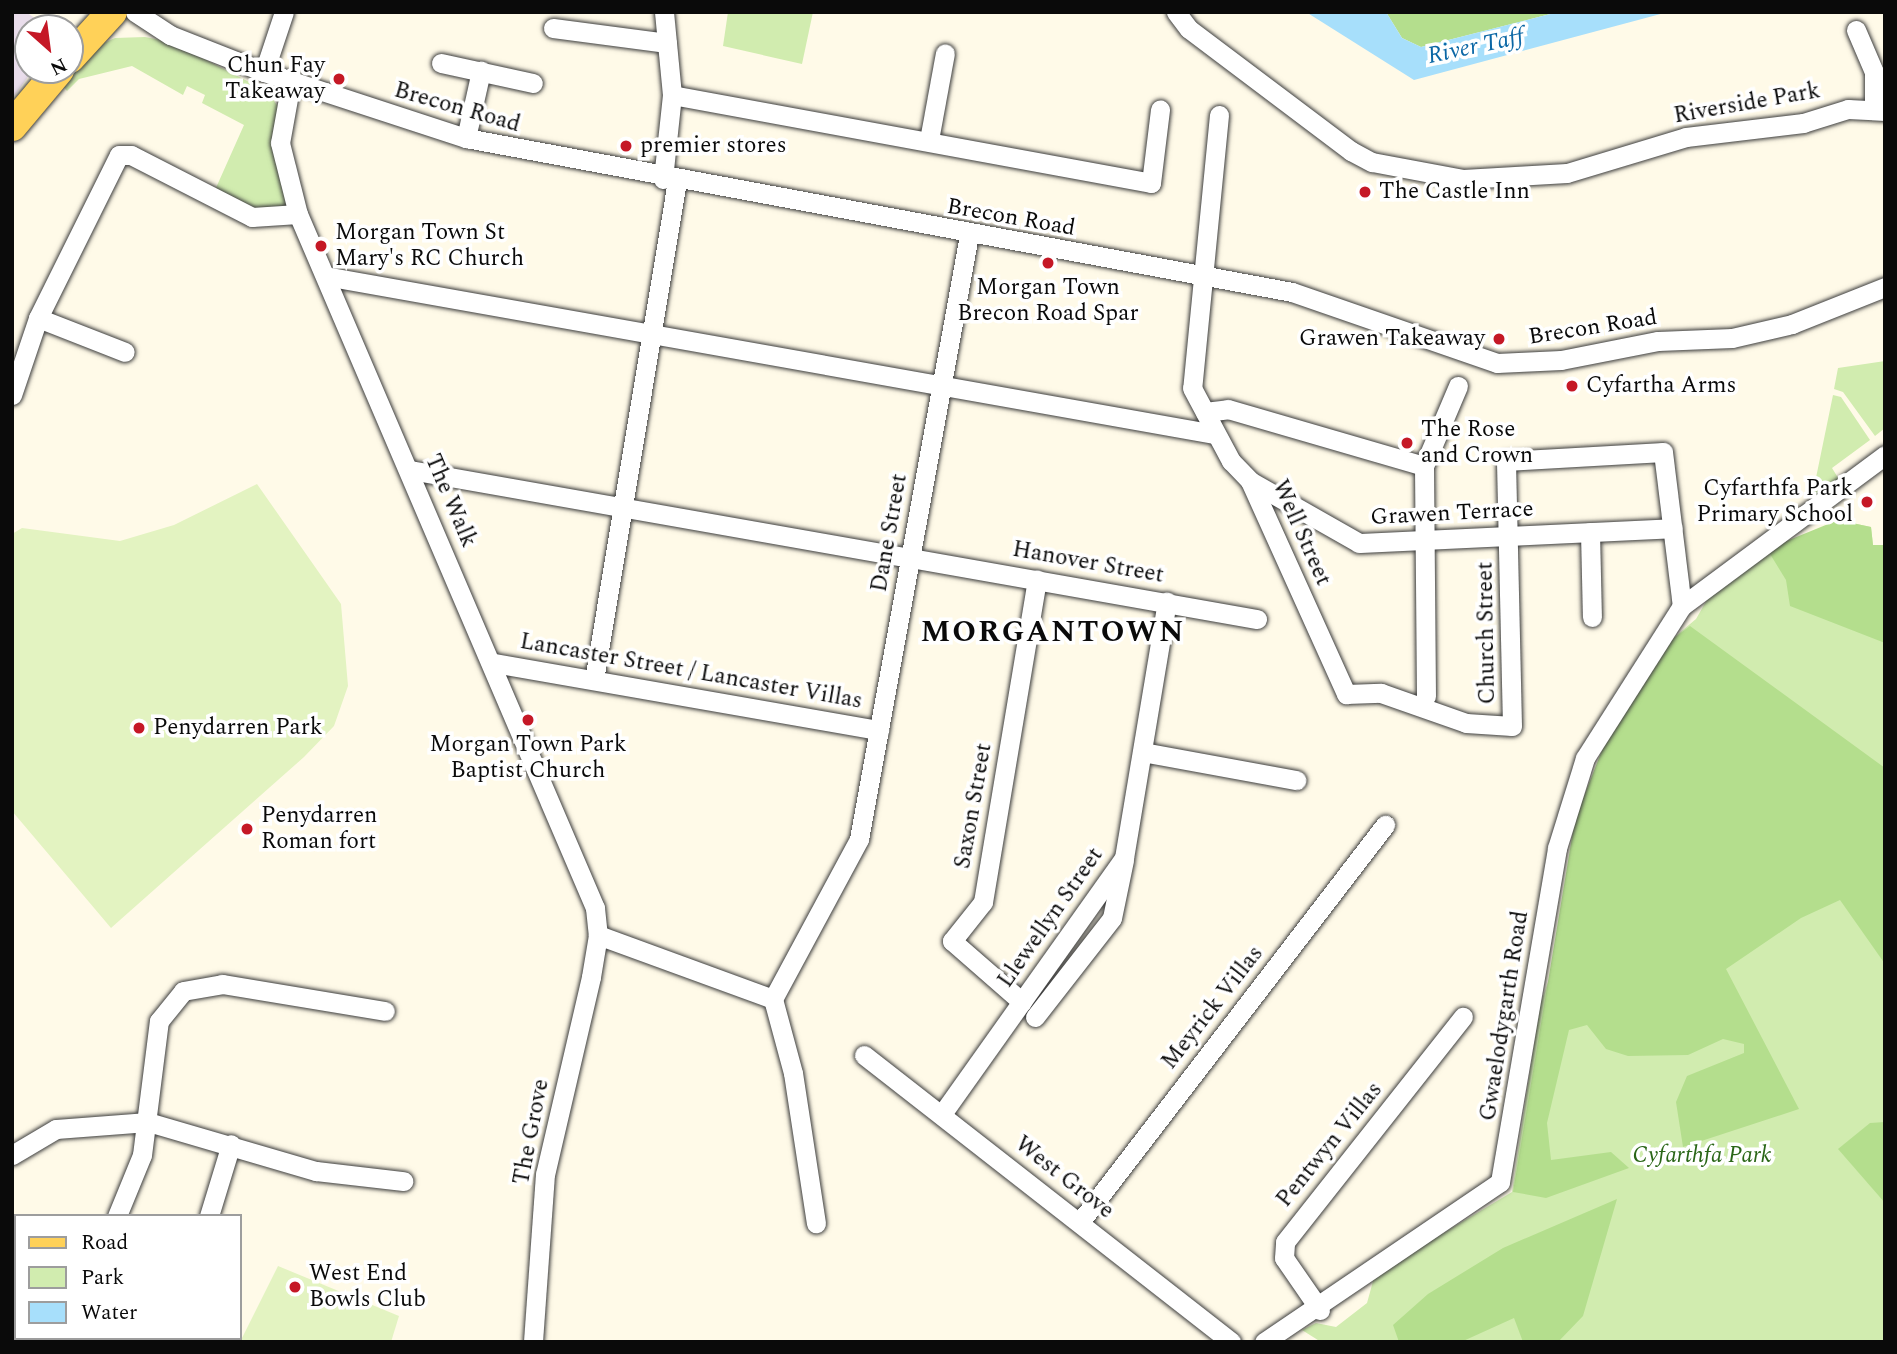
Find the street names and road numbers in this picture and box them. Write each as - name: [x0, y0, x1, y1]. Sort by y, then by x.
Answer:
- street label: Brecon Road: [391, 77, 523, 139]
- street label: Riverside Park: [1672, 78, 1822, 130]
- street label: Brecon Road: [945, 193, 1077, 243]
- street label: Brecon Road: [1527, 304, 1659, 352]
- street label: The Walk: [418, 450, 482, 552]
- street label: Dane Street: [866, 472, 914, 594]
- street label: Well Street: [1265, 476, 1337, 590]
- street label: Grawen Terrace: [1370, 496, 1534, 532]
- street label: Hanover Street: [1010, 536, 1166, 590]
- street label: Church Street: [1472, 561, 1502, 705]
- street label: Lancaster Street / Lancaster Villas: [518, 628, 864, 716]
- street label: Saxon Street: [949, 741, 999, 871]
- street label: Llewellyn Street: [992, 843, 1110, 993]
- street label: Gwaelodygarth Road: [1475, 909, 1535, 1123]
- street label: Meyrick Villas: [1156, 941, 1270, 1075]
- street label: The Grove: [508, 1077, 556, 1187]
- street label: Pentwyn Villas: [1271, 1077, 1389, 1213]
- street label: West Grove: [1009, 1131, 1119, 1225]

